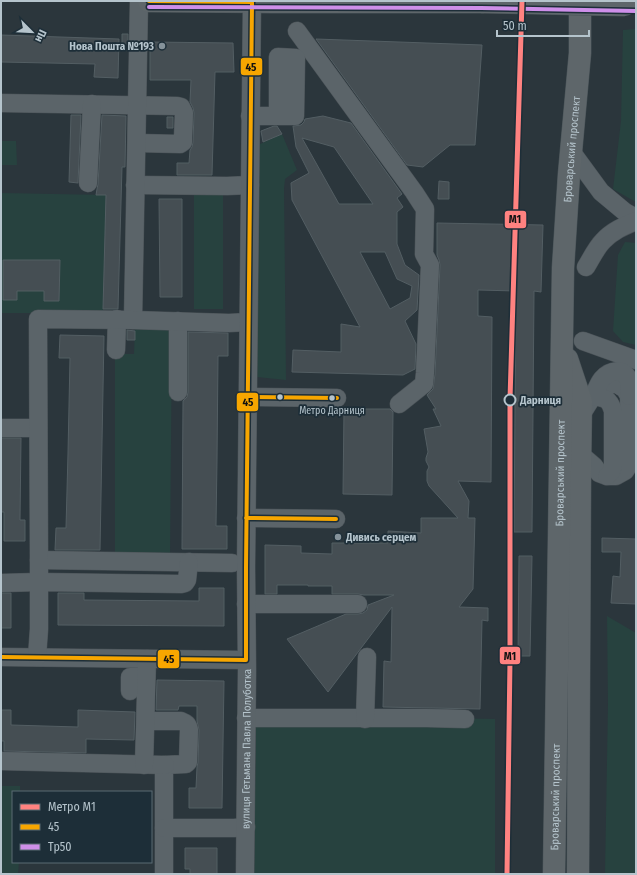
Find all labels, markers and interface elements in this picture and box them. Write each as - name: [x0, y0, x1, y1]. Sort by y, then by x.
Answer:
- north arrow: [12, 12, 52, 52]
- scale bar: [497, 12, 589, 38]
- text: 50 m: [503, 19, 527, 33]
- text: Пн: [32, 28, 49, 44]
- place label: Нова Пошта №193: [69, 40, 154, 53]
- marker: Нова Пошта №193: [157, 41, 167, 51]
- line badge: 45: [240, 57, 263, 76]
- text: 45: [246, 61, 257, 74]
- street label: Броварський проспект: [561, 95, 583, 203]
- line badge: M1: [504, 210, 527, 229]
- text: M1: [509, 213, 521, 226]
- line badge: 45: [236, 392, 259, 412]
- unlabelled marker: [275, 392, 285, 402]
- marker: Метро Дарниця: [327, 393, 337, 403]
- marker: Дарниця: [503, 393, 517, 407]
- place label: Дарниця: [519, 394, 561, 407]
- text: 45: [243, 396, 254, 409]
- place label: Метро Дарниця: [299, 405, 365, 417]
- street label: Броварський проспект: [553, 419, 568, 526]
- place label: Дивись серцем: [345, 531, 417, 544]
- marker: Дивись серцем: [333, 532, 343, 542]
- line badge: M1: [499, 646, 521, 665]
- line badge: 45: [157, 649, 180, 669]
- text: M1: [504, 650, 516, 663]
- text: 45: [164, 653, 175, 666]
- street label: вулиця Гетьмана Павла Полуботка: [239, 669, 254, 829]
- street label: Броварський проспект: [548, 743, 563, 850]
- legend: [12, 791, 152, 863]
- text: Метро M1: [48, 800, 96, 814]
- text: 45: [48, 820, 60, 834]
- text: Тр50: [48, 840, 72, 854]

